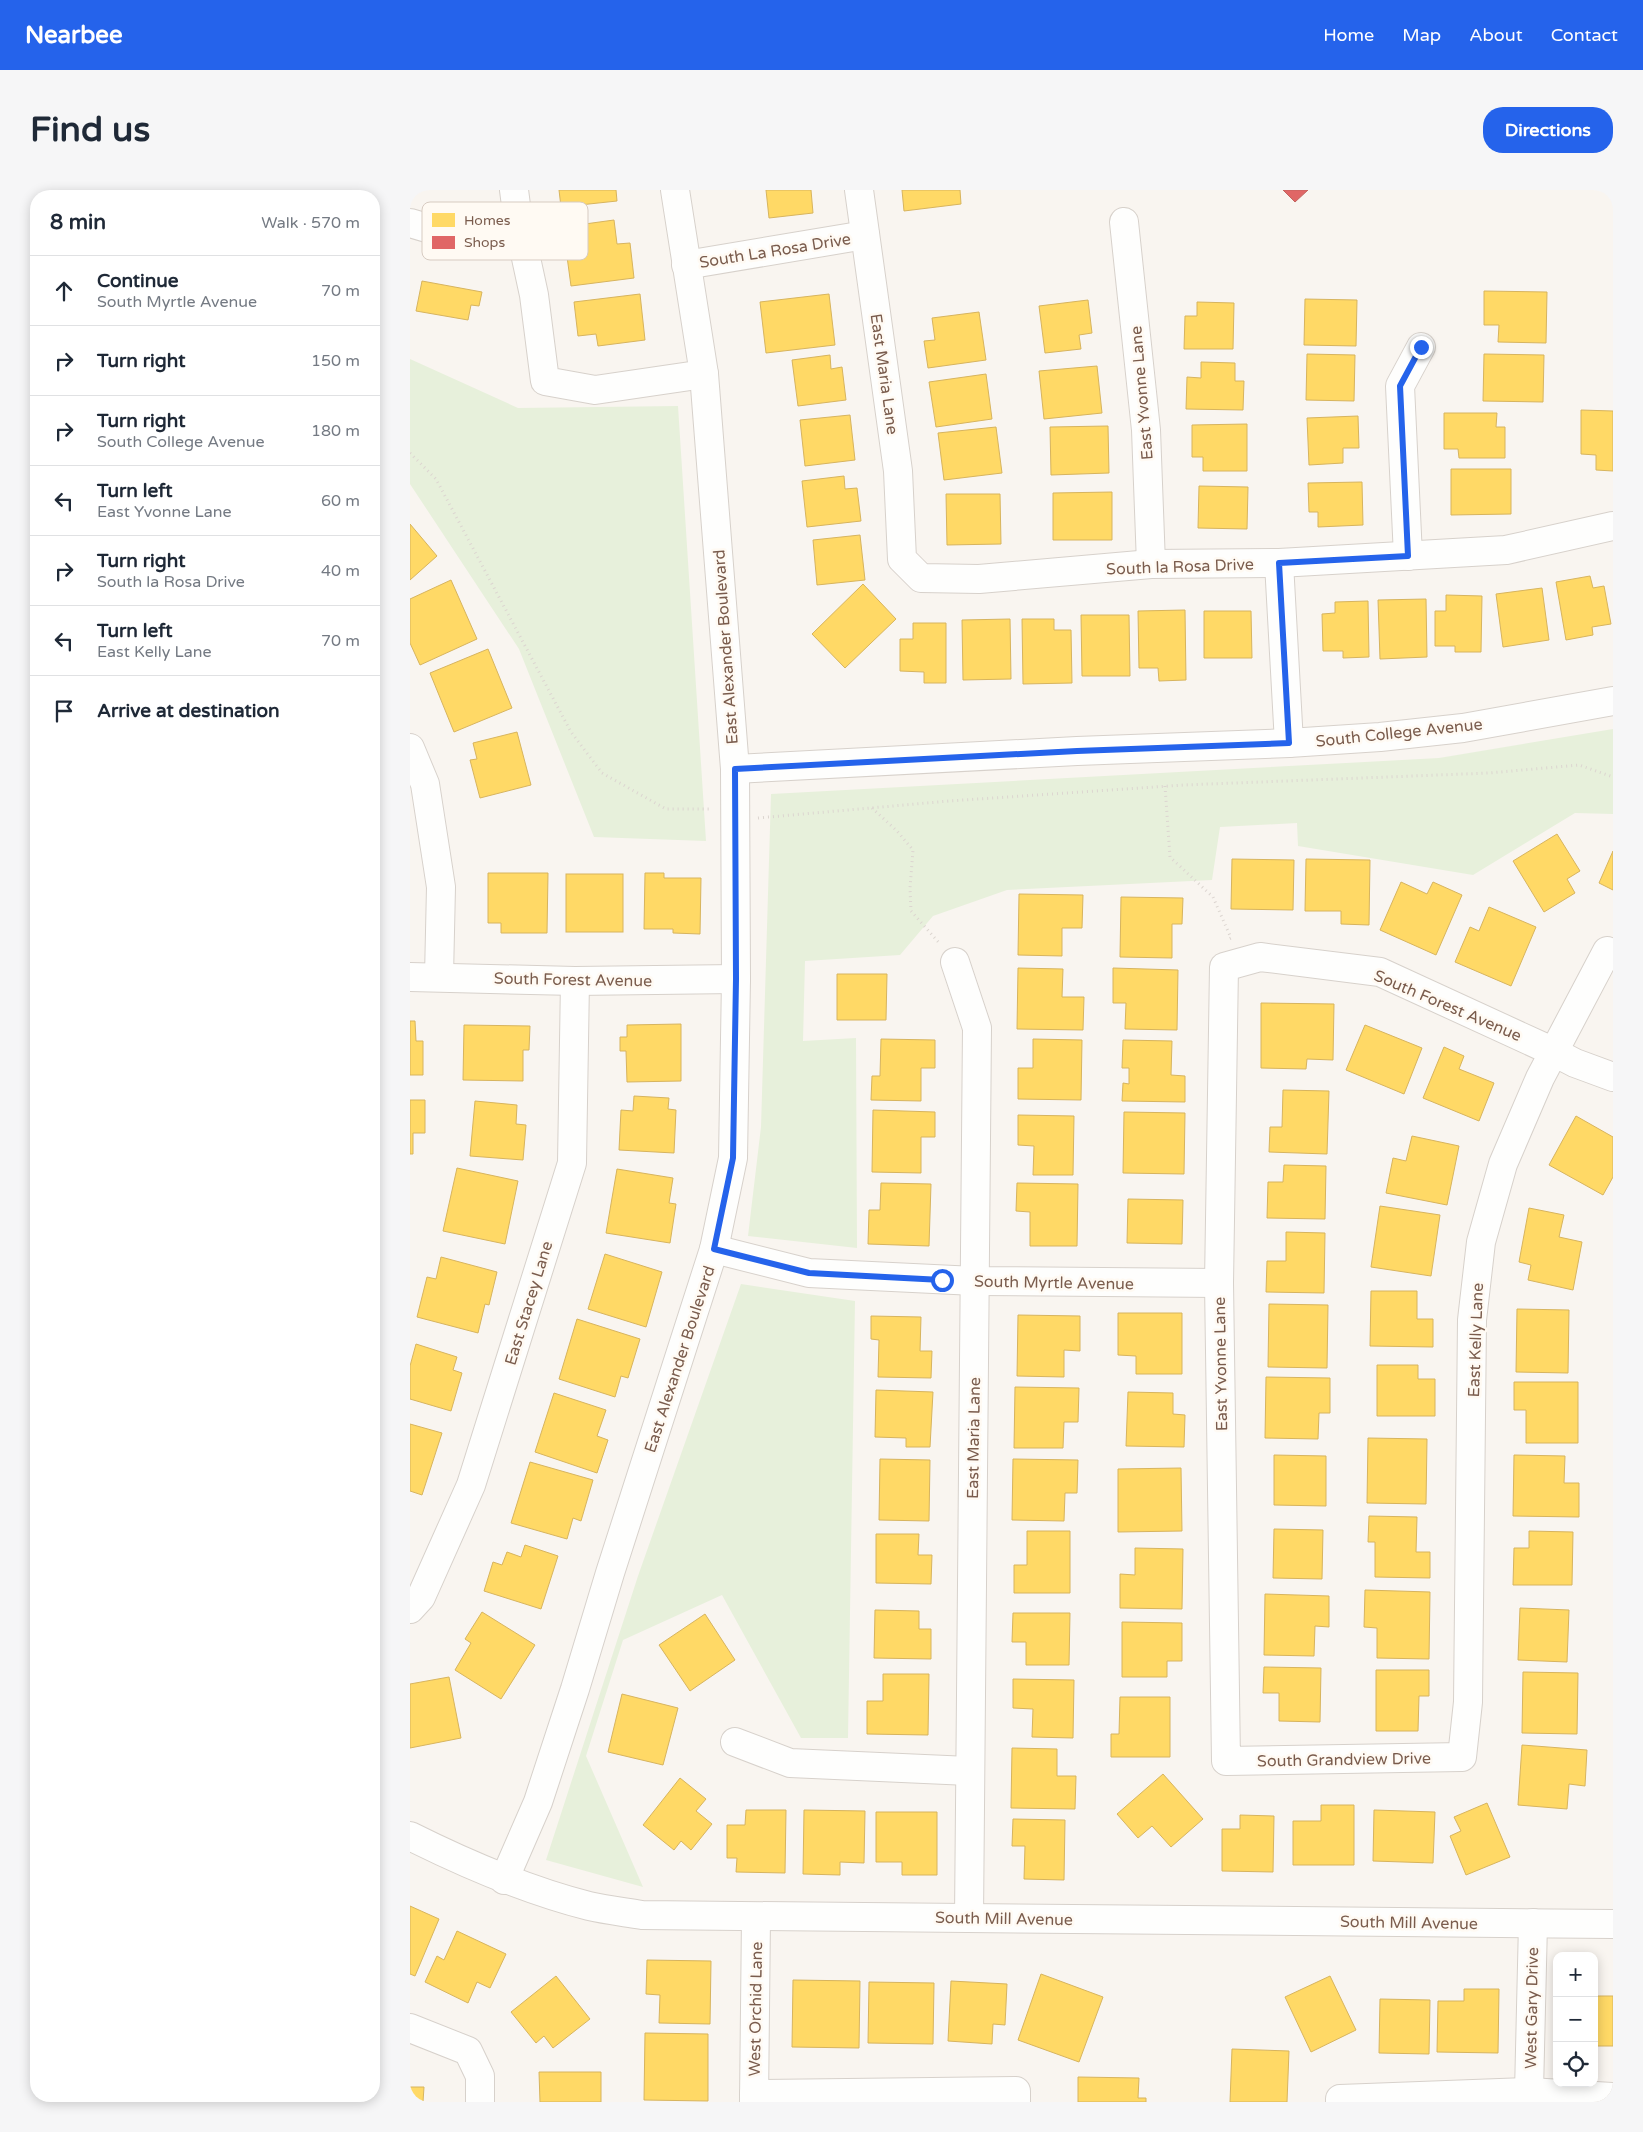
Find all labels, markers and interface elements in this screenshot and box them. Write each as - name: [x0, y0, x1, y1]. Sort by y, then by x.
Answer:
- text: Nearbee: [25, 21, 123, 50]
- text: Home: [1323, 24, 1374, 46]
- text: Map: [1402, 24, 1441, 46]
- text: About: [1469, 24, 1523, 46]
- text: Contact: [1551, 24, 1618, 46]
- button: Directions: [1483, 107, 1613, 153]
- text: Find us: [30, 109, 150, 151]
- legend: [422, 202, 588, 260]
- text: 8 min: [50, 210, 106, 235]
- text: Homes: [464, 212, 511, 229]
- text: Walk · 570 m: [261, 213, 360, 233]
- street label: South La Rosa Drive: [698, 229, 852, 273]
- text: Shops: [464, 234, 505, 251]
- text: Continue: [97, 270, 179, 292]
- icon: ahead: [50, 277, 78, 305]
- text: 70 m: [321, 281, 360, 301]
- text: South Myrtle Avenue: [97, 292, 257, 312]
- street label: East Maria Lane: [866, 312, 902, 436]
- street label: East Yvonne Lane: [1126, 325, 1158, 461]
- route end: [1410, 336, 1433, 359]
- icon: right: [50, 347, 78, 375]
- text: Turn right: [97, 350, 185, 372]
- text: 150 m: [311, 351, 360, 371]
- text: Turn right: [97, 410, 185, 432]
- icon: right: [50, 417, 78, 445]
- text: 180 m: [311, 421, 360, 441]
- text: South College Avenue: [97, 432, 265, 452]
- text: Turn left: [97, 480, 173, 502]
- icon: left: [50, 487, 78, 515]
- text: 60 m: [321, 491, 360, 511]
- text: East Yvonne Lane: [97, 502, 231, 522]
- street label: East Alexander Boulevard: [709, 549, 743, 745]
- text: Turn right: [97, 550, 185, 572]
- street label: South la Rosa Drive: [1106, 554, 1254, 580]
- icon: right: [50, 557, 78, 585]
- text: 40 m: [321, 561, 360, 581]
- text: South la Rosa Drive: [97, 572, 245, 592]
- text: Turn left: [97, 620, 173, 642]
- icon: left: [50, 627, 78, 655]
- text: 70 m: [321, 631, 360, 651]
- text: East Kelly Lane: [97, 642, 211, 662]
- icon: arrive: [50, 697, 78, 725]
- text: Arrive at destination: [97, 700, 280, 722]
- street label: South College Avenue: [1315, 714, 1483, 752]
- street label: South Forest Avenue: [1371, 966, 1524, 1046]
- street label: South Forest Avenue: [494, 969, 652, 991]
- street label: East Stacey Lane: [501, 1239, 557, 1368]
- street label: East Alexander Boulevard: [640, 1263, 720, 1455]
- route start: [931, 1269, 954, 1292]
- street label: South Myrtle Avenue: [974, 1272, 1134, 1294]
- street label: East Kelly Lane: [1464, 1282, 1488, 1398]
- street label: East Yvonne Lane: [1210, 1297, 1232, 1431]
- street label: East Maria Lane: [963, 1377, 985, 1499]
- street label: South Grandview Drive: [1257, 1748, 1431, 1772]
- street label: South Mill Avenue: [935, 1908, 1073, 1930]
- street label: South Mill Avenue: [1340, 1912, 1478, 1934]
- street label: West Orchid Lane: [745, 1942, 767, 2077]
- street label: West Gary Drive: [1521, 1947, 1543, 2069]
- map controls: [1553, 1952, 1598, 2087]
- button: +: [1553, 1952, 1598, 1997]
- button: −: [1553, 1997, 1598, 2042]
- button: locate: [1553, 2042, 1598, 2087]

